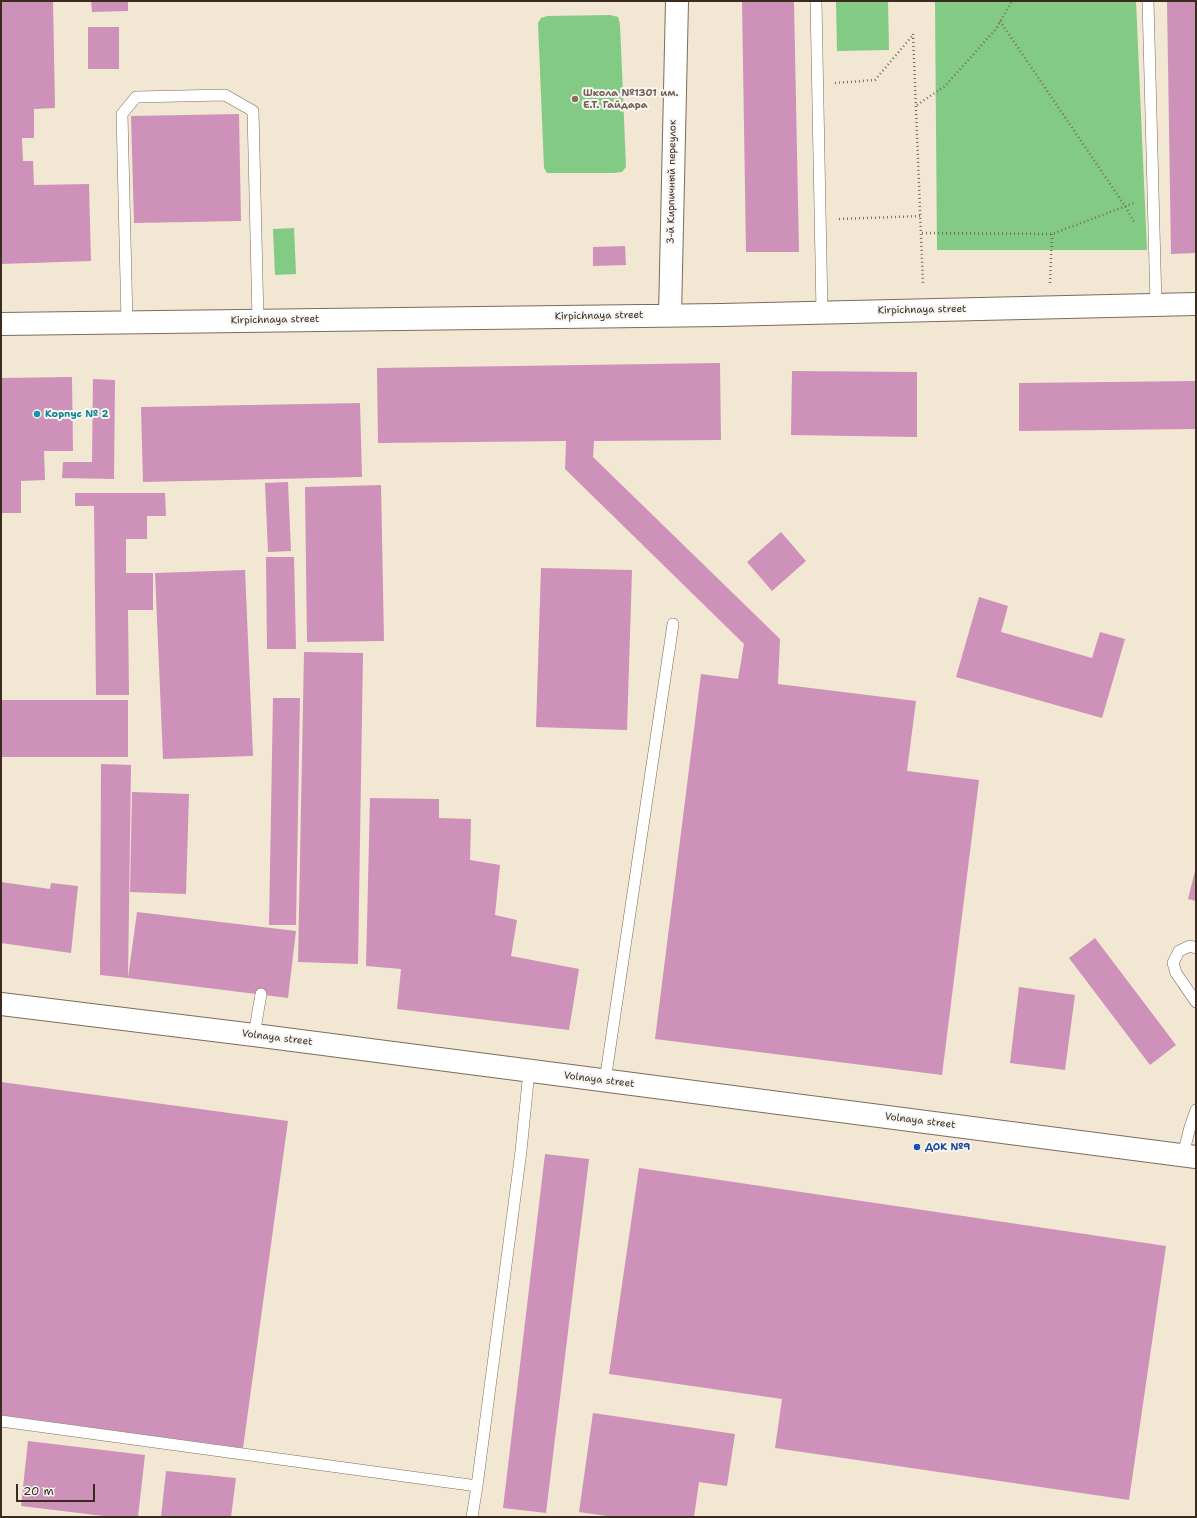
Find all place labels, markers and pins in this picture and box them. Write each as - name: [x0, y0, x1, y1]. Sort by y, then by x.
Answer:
- place label: Школа №1301 им. Е.Т. Гайдара: [583, 87, 679, 110]
- marker: Школа №1301 им. Е.Т. Гайдара: [570, 94, 580, 104]
- place label: Корпус № 2: [45, 408, 108, 420]
- marker: Корпус № 2: [32, 409, 42, 419]
- place label: ДОК №9: [925, 1141, 970, 1153]
- marker: ДОК №9: [912, 1142, 922, 1152]

